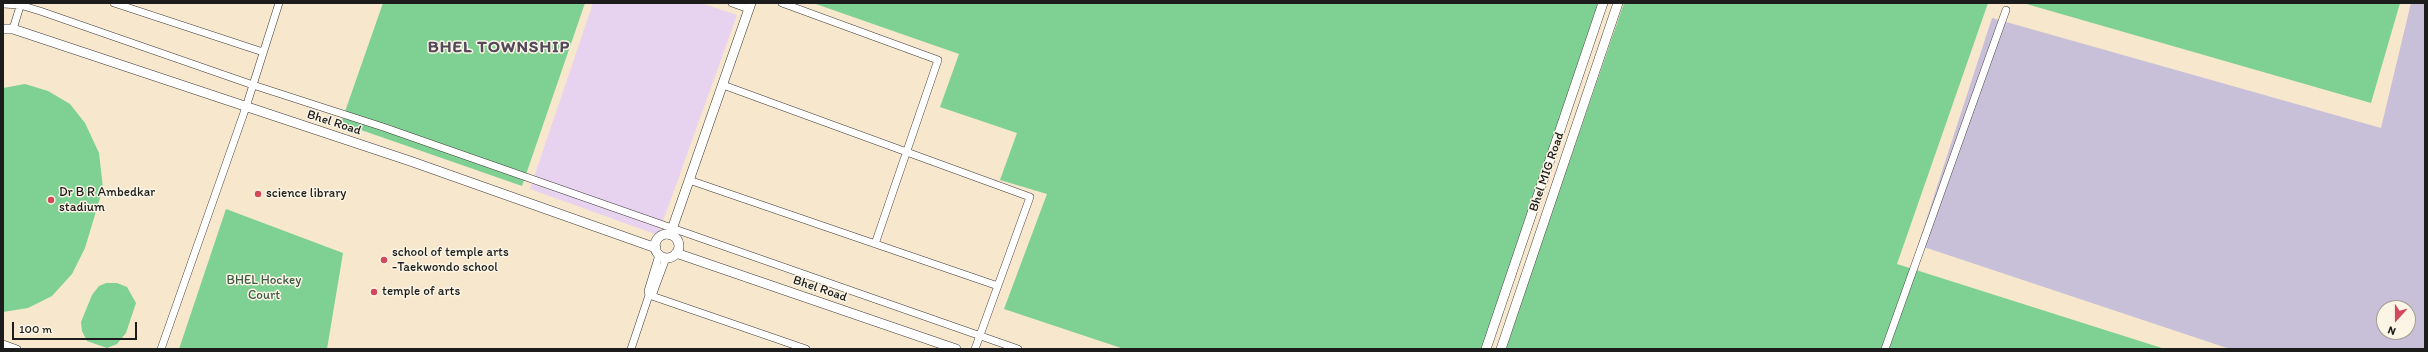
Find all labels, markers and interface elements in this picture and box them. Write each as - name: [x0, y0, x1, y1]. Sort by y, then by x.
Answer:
- district label: BHEL TOWNSHIP: [429, 38, 569, 58]
- street label: Bhel Road: [305, 107, 363, 139]
- street label: Bhel MIG Road: [1526, 130, 1568, 214]
- place label: Dr B R Ambedkar stadium: [59, 185, 155, 216]
- place label: science library: [266, 186, 346, 202]
- marker: science library: [253, 189, 263, 199]
- marker: Dr B R Ambedkar stadium: [46, 195, 56, 205]
- place label: school of temple arts -Taekwondo school: [392, 245, 509, 276]
- marker: school of temple arts -Taekwondo school: [379, 255, 389, 265]
- street label: Bhel Road: [791, 272, 849, 306]
- park label: BHEL Hockey Court: [227, 273, 301, 304]
- place label: temple of arts: [382, 284, 460, 300]
- marker: temple of arts: [369, 287, 379, 297]
- north arrow: [2376, 300, 2416, 340]
- scale bar: [14, 314, 139, 340]
- text: 100 m: [19, 322, 52, 336]
- text: N: [2386, 323, 2398, 338]

